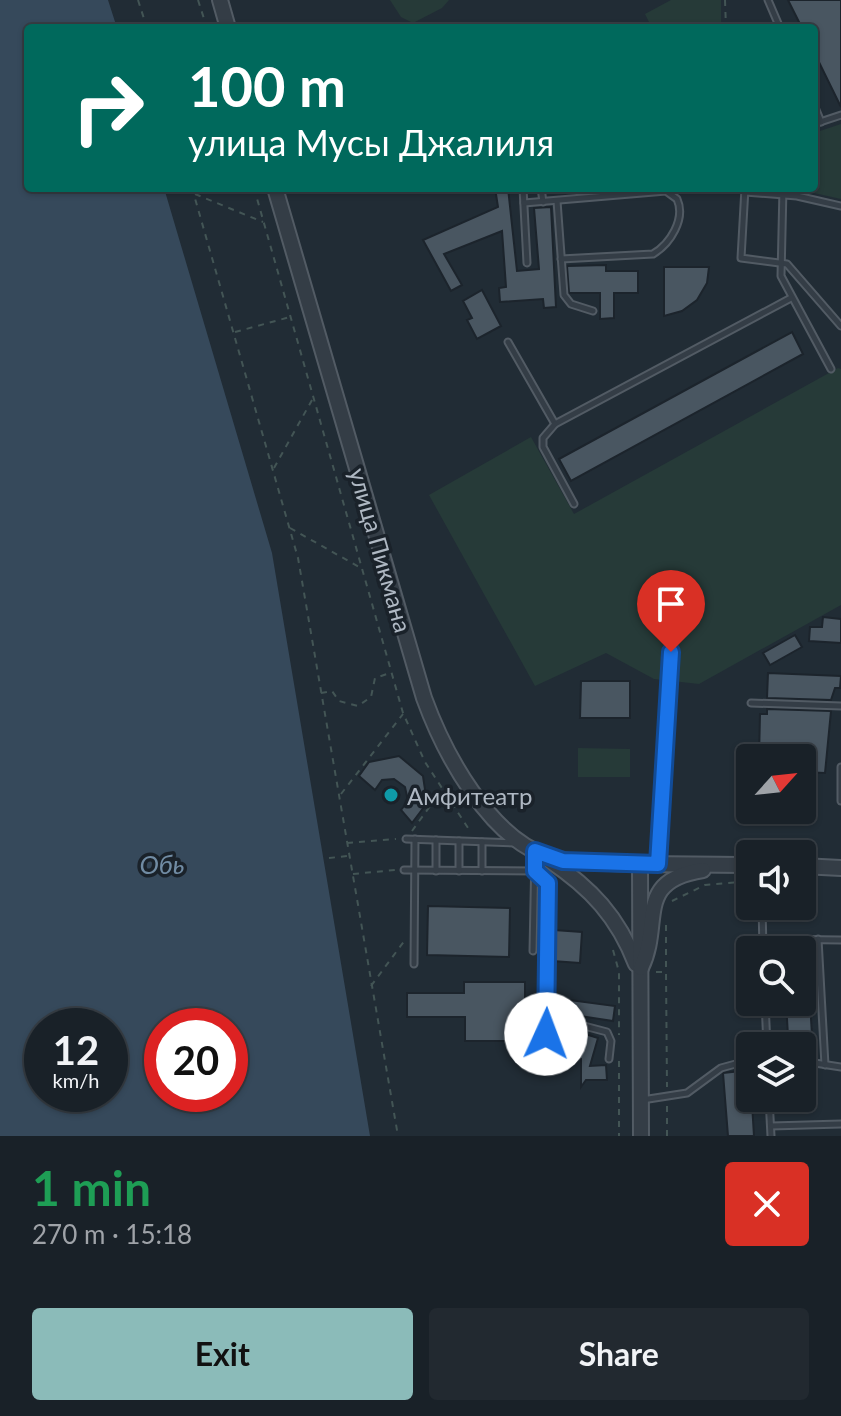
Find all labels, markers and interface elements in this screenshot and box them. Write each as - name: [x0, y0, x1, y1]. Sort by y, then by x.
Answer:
- text: 100 m: [188, 52, 346, 119]
- icon: right: [56, 56, 160, 160]
- text: улица Мусы Джалиля: [188, 120, 554, 164]
- street label: улица Пикмана: [344, 464, 418, 636]
- pin: [637, 570, 705, 652]
- icon: arrive: [649, 582, 693, 626]
- north arrow: [736, 744, 816, 824]
- map controls: [736, 744, 816, 1112]
- place label: Амфитеатр: [407, 781, 532, 810]
- marker: Амфитеатр: [382, 786, 400, 804]
- button: sound: [736, 840, 816, 920]
- water label: Обь: [139, 848, 185, 880]
- button: search: [736, 936, 816, 1016]
- position arrow: [504, 992, 588, 1076]
- speed limit sign: 20: [144, 1008, 248, 1112]
- text: 12: [53, 1026, 99, 1074]
- button: layers: [736, 1032, 816, 1112]
- text: km/h: [53, 1068, 99, 1092]
- text: 1 min: [32, 1159, 151, 1216]
- button: close: [725, 1162, 809, 1246]
- text: 270 m · 15:18: [32, 1218, 192, 1250]
- button: Exit: [32, 1308, 413, 1400]
- button: Share: [429, 1308, 809, 1400]

